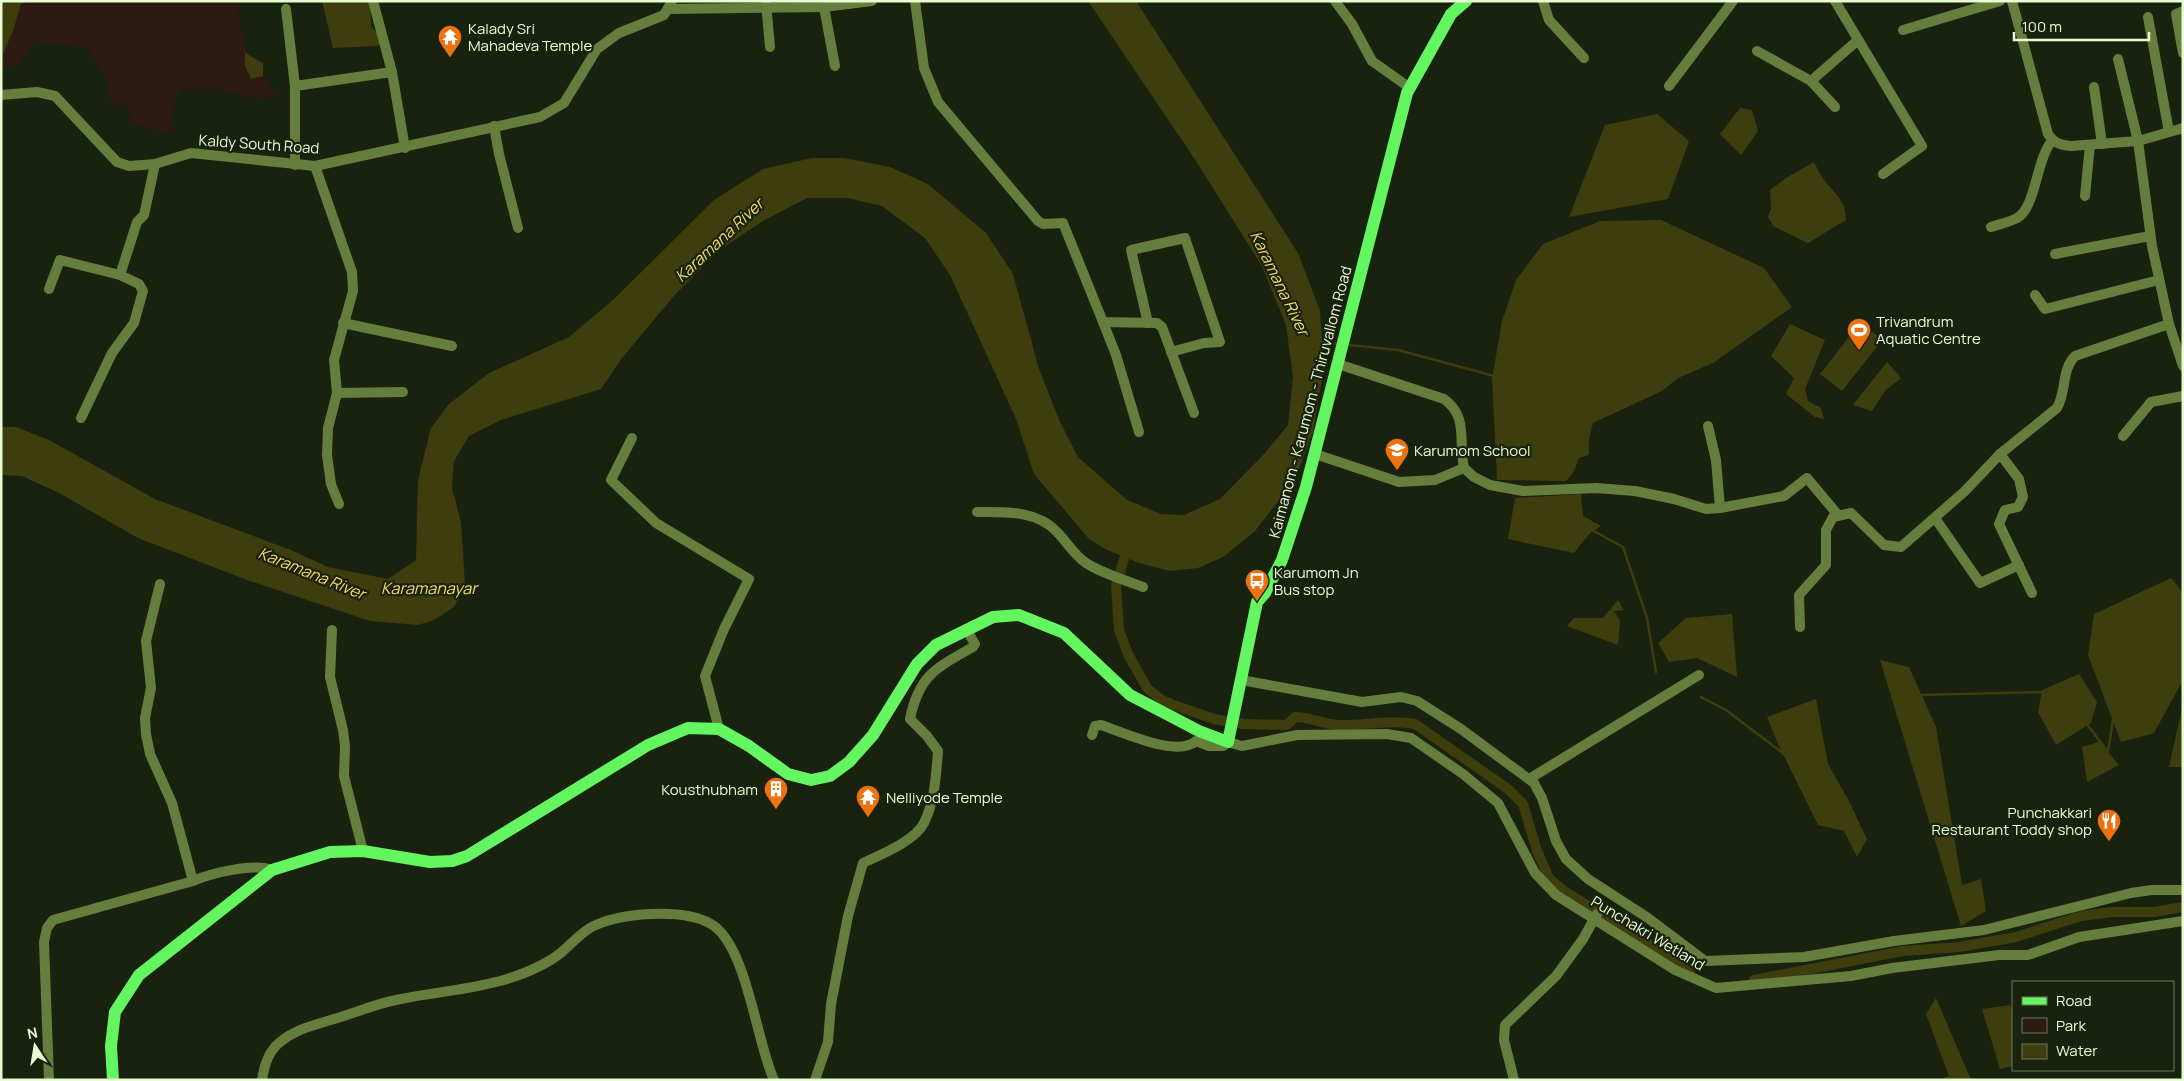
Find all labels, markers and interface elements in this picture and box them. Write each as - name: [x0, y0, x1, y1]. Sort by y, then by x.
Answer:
- scale bar: [2014, 10, 2149, 42]
- text: 100 m: [2022, 16, 2062, 37]
- place label: Kalady Sri Mahadeva Temple: [468, 18, 592, 56]
- temple icon: Kalady Sri Mahadeva Temple: [437, 24, 463, 58]
- street label: Kaldy South Road: [198, 129, 320, 159]
- water label: Karamana River: [670, 192, 770, 287]
- water label: Karamana River: [1245, 227, 1316, 341]
- street label: Kaimanom - Karumom - Thiruvallom Road: [1263, 264, 1357, 540]
- place label: Trivandrum Aquatic Centre: [1876, 311, 1981, 349]
- sports icon: Trivandrum Aquatic Centre: [1846, 317, 1872, 351]
- school or university icon: Karumom School: [1384, 437, 1410, 471]
- place label: Karumom School: [1414, 440, 1531, 461]
- water label: Karamana River: [255, 542, 371, 605]
- place label: Karumom Jn Bus stop: [1274, 562, 1359, 600]
- bus stop icon: Karumom Jn Bus stop: [1244, 568, 1270, 602]
- water label: Karamanayar: [381, 577, 479, 599]
- building icon: Kousthubham: [763, 776, 789, 810]
- place label: Kousthubham: [661, 779, 758, 800]
- temple icon: Nelliyode Temple: [855, 784, 881, 818]
- place label: Nelliyode Temple: [886, 787, 1003, 808]
- place label: Punchakkari Restaurant Toddy shop: [1931, 802, 2092, 840]
- restaurant icon: Punchakkari Restaurant Toddy shop: [2096, 808, 2122, 842]
- street label: Punchakri Wetland: [1587, 891, 1709, 975]
- legend: [2012, 981, 2174, 1071]
- text: Road: [2056, 990, 2092, 1011]
- text: Park: [2056, 1015, 2086, 1036]
- north arrow: [10, 1021, 60, 1071]
- text: N: [25, 1022, 39, 1043]
- text: Water: [2056, 1040, 2098, 1061]

